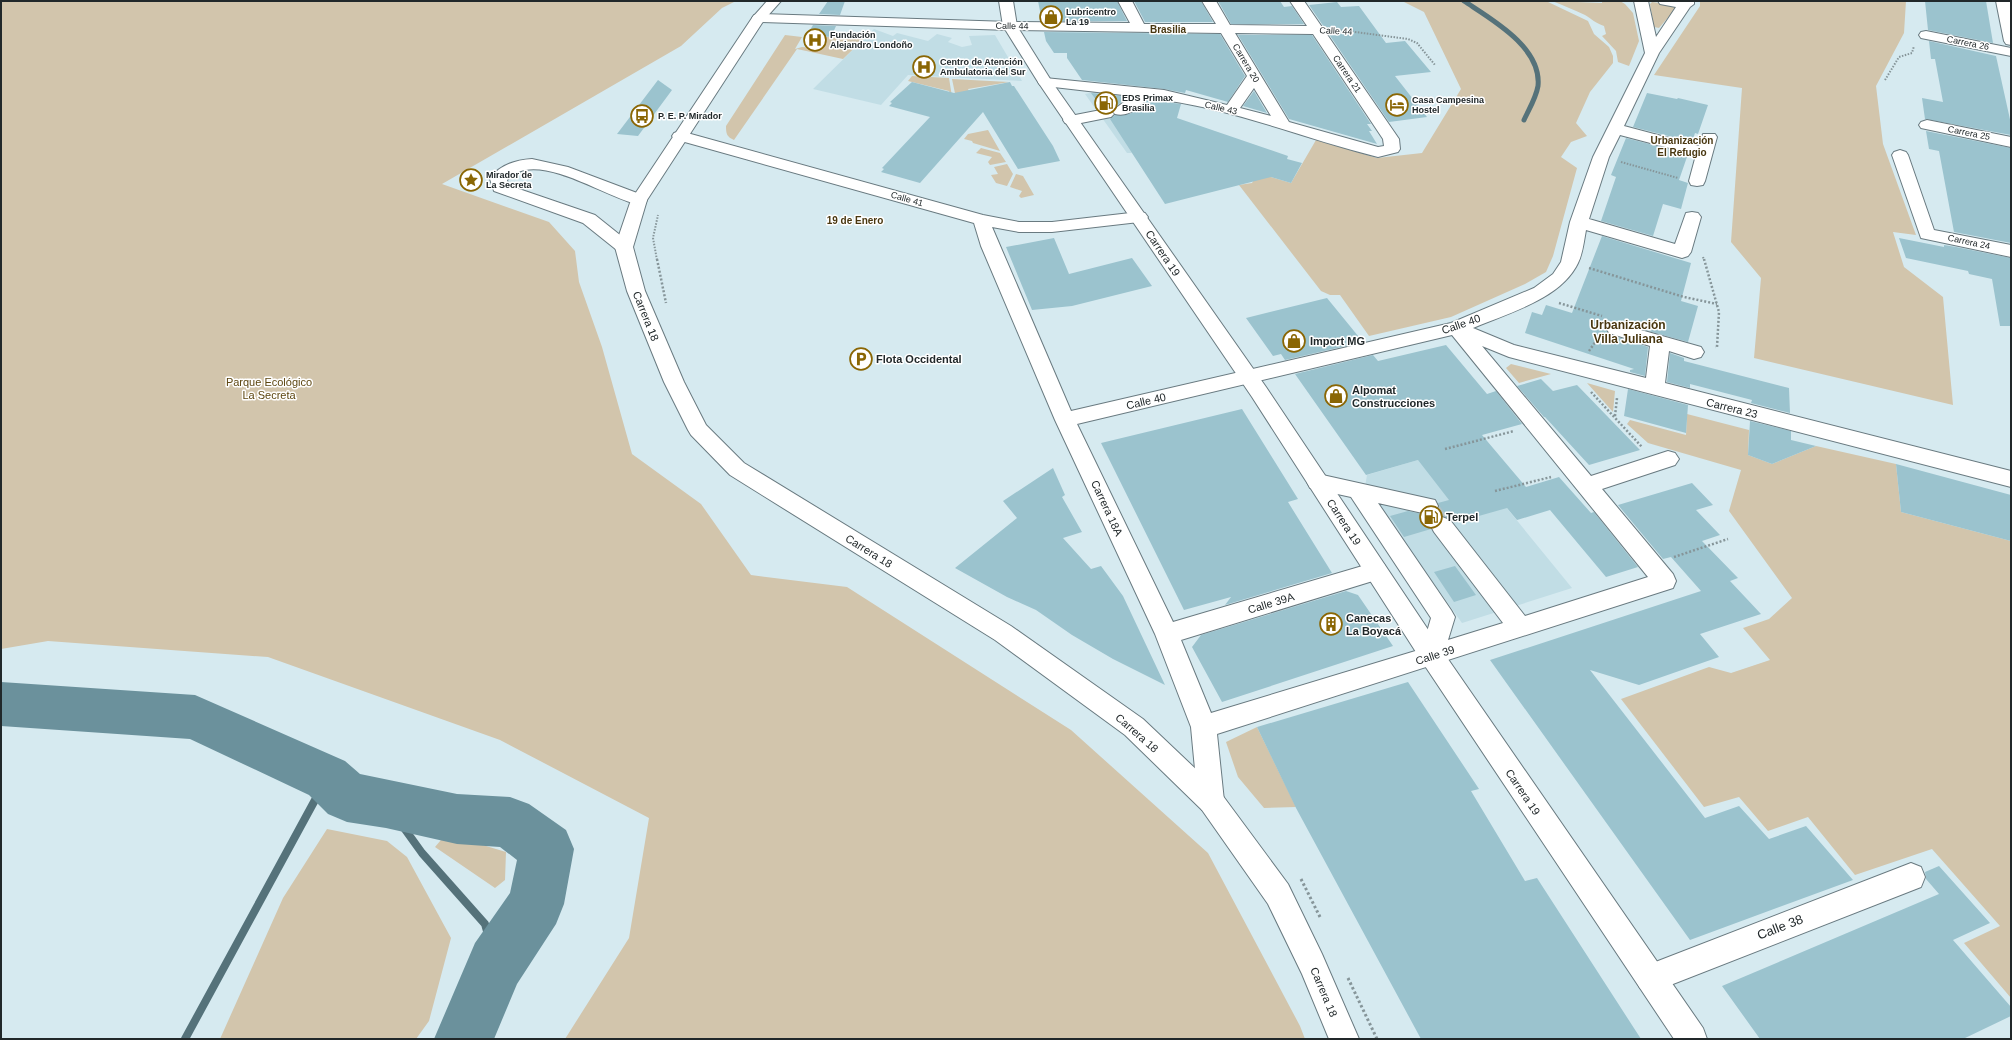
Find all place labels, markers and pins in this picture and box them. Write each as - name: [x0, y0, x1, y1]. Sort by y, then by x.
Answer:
- shop icon: Lubricentro La 19: [1038, 4, 1064, 30]
- place label: Lubricentro La 19: [1066, 7, 1117, 27]
- hospital icon: Fundación Alejandro Londoño: [802, 27, 828, 53]
- place label: Fundación Alejandro Londoño: [830, 30, 913, 50]
- hospital icon: Centro de Atención Ambulatoria del Sur: [911, 54, 937, 80]
- place label: Centro de Atención Ambulatoria del Sur: [940, 57, 1026, 77]
- fuel station icon: EDS Primax Brasilia: [1093, 90, 1119, 116]
- hotel icon: Casa Campesina Hostel: [1384, 92, 1410, 118]
- place label: EDS Primax Brasilia: [1122, 93, 1173, 113]
- place label: Casa Campesina Hostel: [1412, 95, 1485, 115]
- bus stop icon: P. E. P. Mirador: [629, 103, 655, 129]
- place label: P. E. P. Mirador: [658, 111, 722, 121]
- place icon: Mirador de La Secreta: [458, 167, 484, 193]
- place label: Mirador de La Secreta: [486, 170, 533, 190]
- shop icon: Import MG: [1281, 328, 1307, 354]
- place label: Import MG: [1310, 335, 1365, 347]
- parking icon: Flota Occidental: [848, 346, 874, 372]
- place label: Flota Occidental: [876, 353, 962, 365]
- shop icon: Alpomat Construcciones: [1323, 383, 1349, 409]
- place label: Alpomat Construcciones: [1352, 384, 1435, 409]
- fuel station icon: Terpel: [1418, 504, 1444, 530]
- place label: Terpel: [1446, 511, 1478, 523]
- building icon: Canecas La Boyacá: [1318, 611, 1344, 637]
- place label: Canecas La Boyacá: [1346, 612, 1402, 637]

